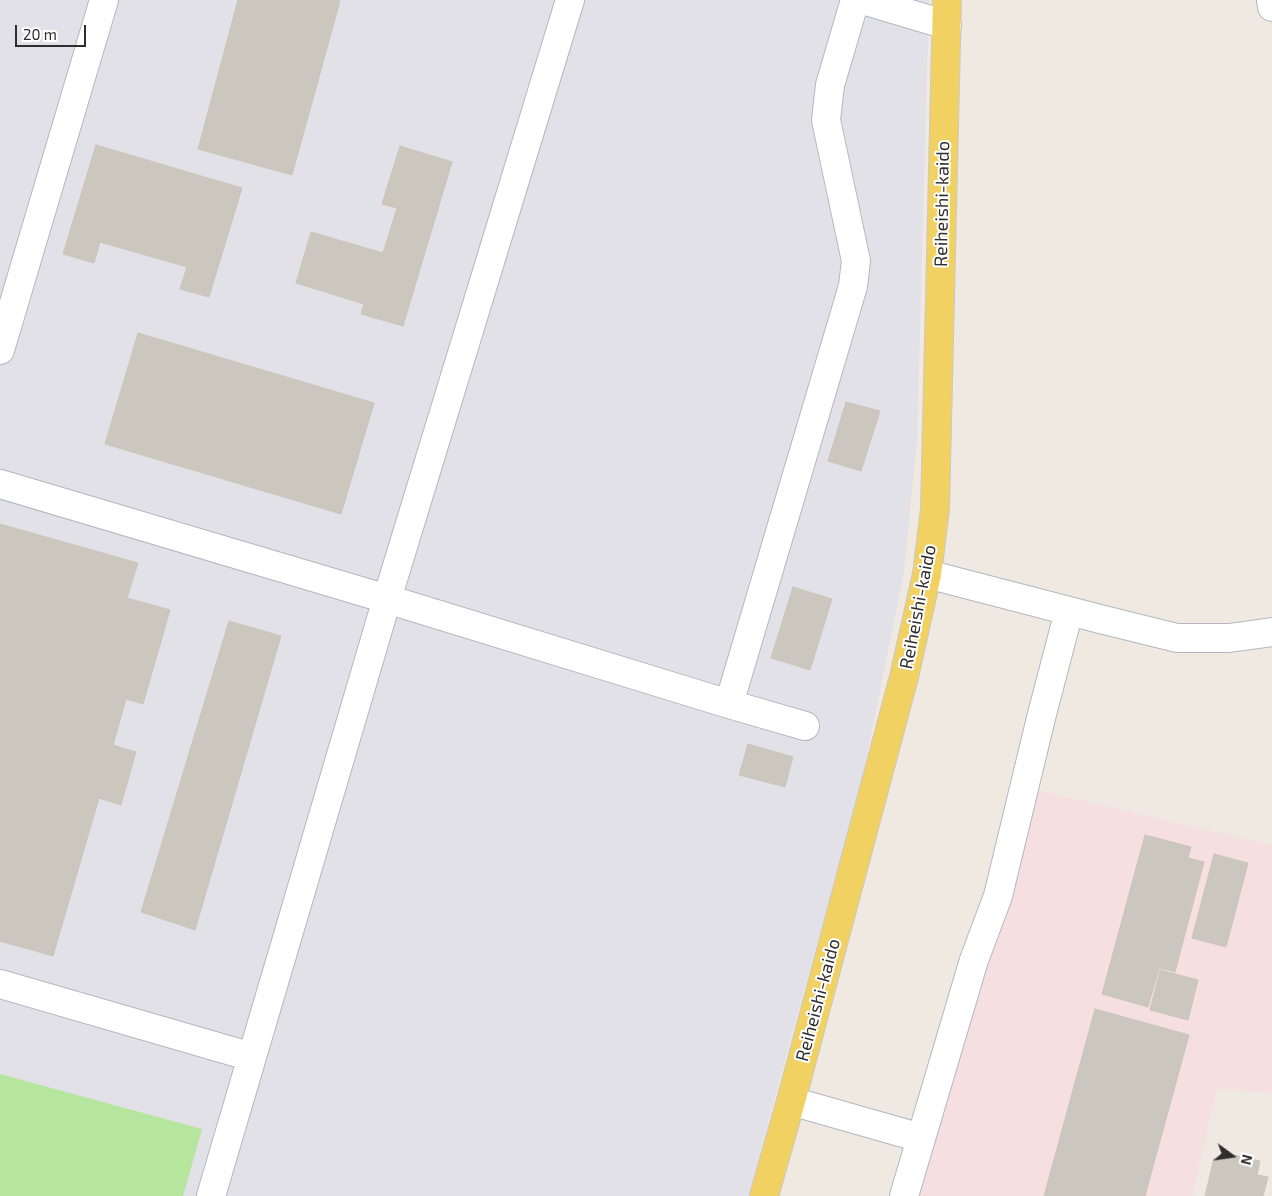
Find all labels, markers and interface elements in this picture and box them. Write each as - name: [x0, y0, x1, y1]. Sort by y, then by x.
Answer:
- scale bar: [18, 15, 89, 47]
- text: 20 m: [23, 25, 57, 43]
- street label: Reiheishi-kaido: [930, 141, 954, 267]
- street label: Reiheishi-kaido: [895, 543, 941, 671]
- street label: Reiheishi-kaido: [791, 936, 845, 1064]
- north arrow: [1207, 1131, 1257, 1181]
- text: N: [1238, 1153, 1257, 1167]

